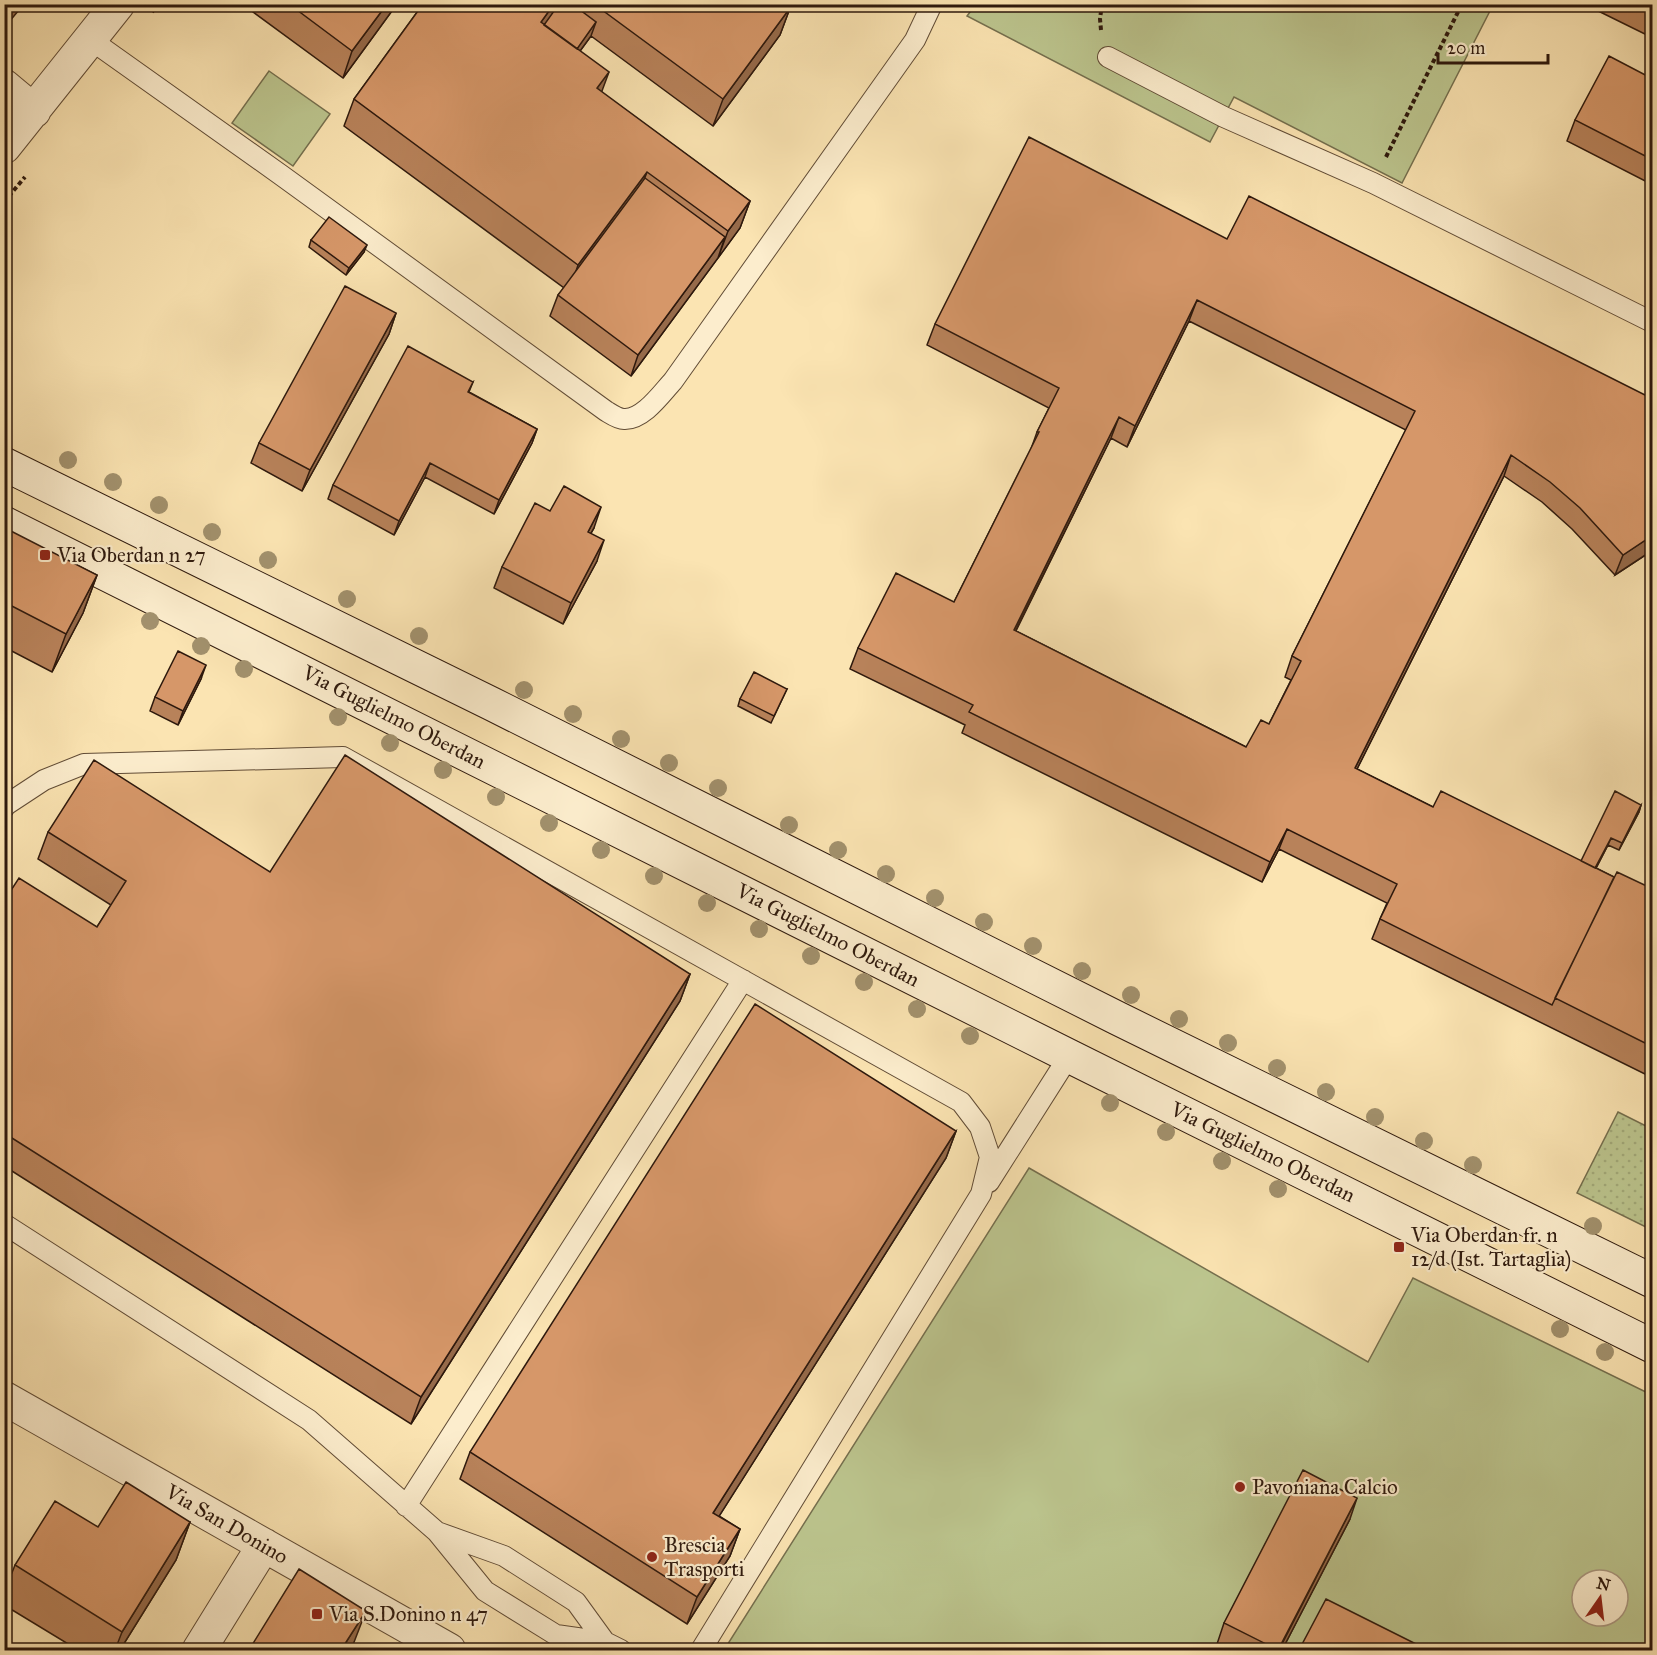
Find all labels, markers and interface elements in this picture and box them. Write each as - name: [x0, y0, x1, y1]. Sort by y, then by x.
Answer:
- scale bar: [1438, 27, 1548, 65]
- text: 20 m: [1447, 37, 1485, 59]
- place label: Via Oberdan n 27: [56, 542, 206, 568]
- marker: Via Oberdan n 27: [38, 548, 52, 562]
- street label: Via Guglielmo Oberdan: [297, 659, 490, 774]
- street label: Via Guglielmo Oberdan: [731, 877, 924, 992]
- street label: Via Guglielmo Oberdan: [1166, 1096, 1360, 1208]
- place label: Via Oberdan fr. n 12/d (Ist. Tartaglia): [1410, 1222, 1571, 1272]
- marker: Via Oberdan fr. n 12/d (Ist. Tartaglia): [1392, 1240, 1406, 1254]
- place label: Pavoniana Calcio: [1252, 1474, 1398, 1500]
- street label: Via San Donino: [160, 1478, 293, 1570]
- marker: Pavoniana Calcio: [1233, 1480, 1247, 1494]
- place label: Brescia Trasporti: [664, 1532, 745, 1582]
- marker: Brescia Trasporti: [645, 1550, 659, 1564]
- north arrow: [1570, 1568, 1630, 1628]
- text: N: [1595, 1573, 1613, 1595]
- place label: Via S.Donino n 47: [328, 1601, 488, 1627]
- marker: Via S.Donino n 47: [310, 1607, 324, 1621]

